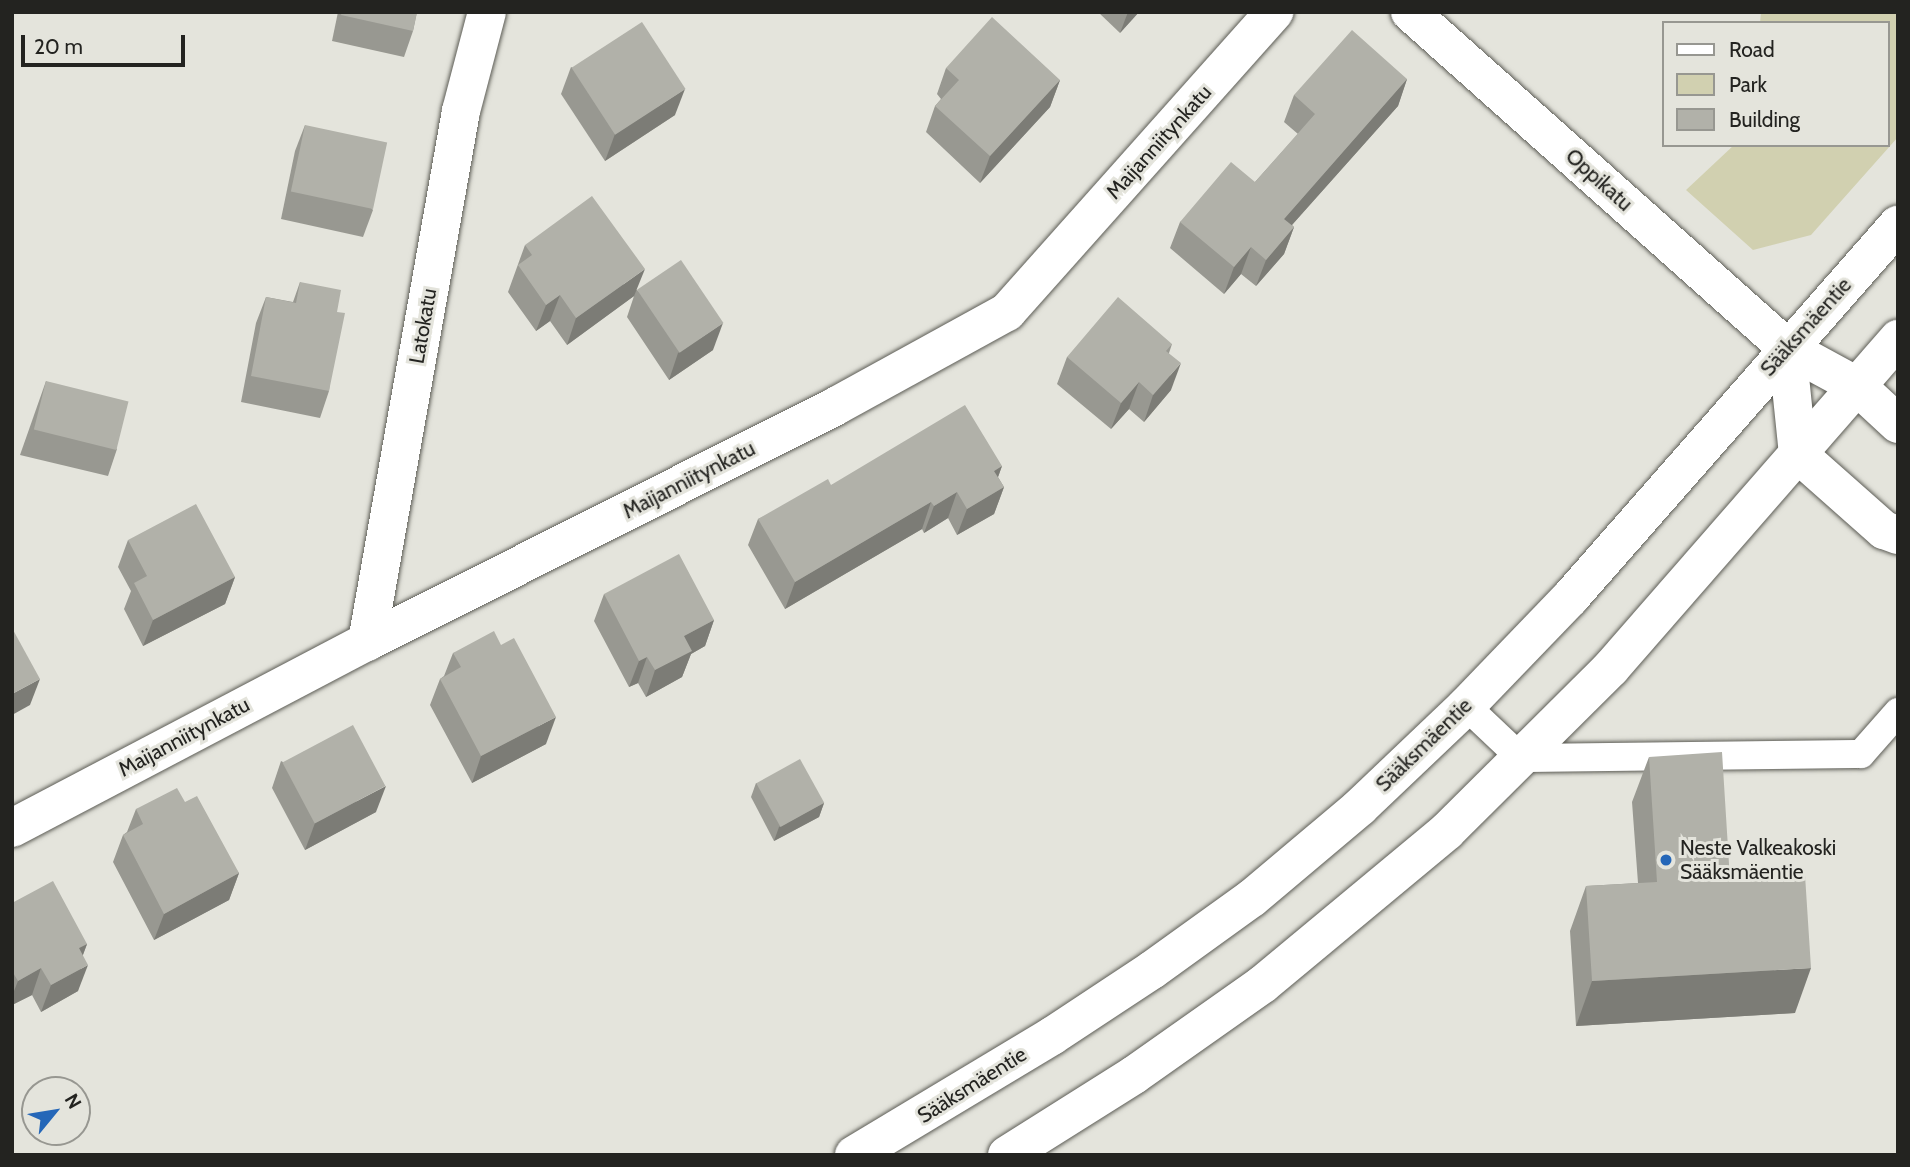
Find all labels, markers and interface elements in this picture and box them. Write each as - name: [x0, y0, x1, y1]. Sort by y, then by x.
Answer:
- scale bar: [24, 21, 189, 65]
- legend: [1661, 21, 1889, 147]
- text: 20 m: [34, 34, 83, 59]
- text: Road: [1729, 37, 1775, 62]
- text: Park: [1729, 72, 1767, 97]
- street label: Maijanniitynkatu: [1101, 80, 1217, 204]
- text: Building: [1729, 107, 1800, 132]
- street label: Oppikatu: [1560, 143, 1638, 217]
- street label: Sääksmäentie: [1755, 273, 1857, 381]
- street label: Latokatu: [404, 286, 442, 366]
- street label: Maijanniitynkatu: [619, 436, 759, 524]
- street label: Maijanniitynkatu: [114, 692, 254, 782]
- street label: Sääksmäentie: [1371, 693, 1477, 797]
- place label: Neste Valkeakoski Sääksmäentie: [1680, 835, 1836, 885]
- marker: Neste Valkeakoski Sääksmäentie: [1658, 852, 1674, 868]
- street label: Sääksmäentie: [913, 1042, 1031, 1128]
- north arrow: [21, 1076, 91, 1146]
- text: N: [60, 1090, 86, 1113]

